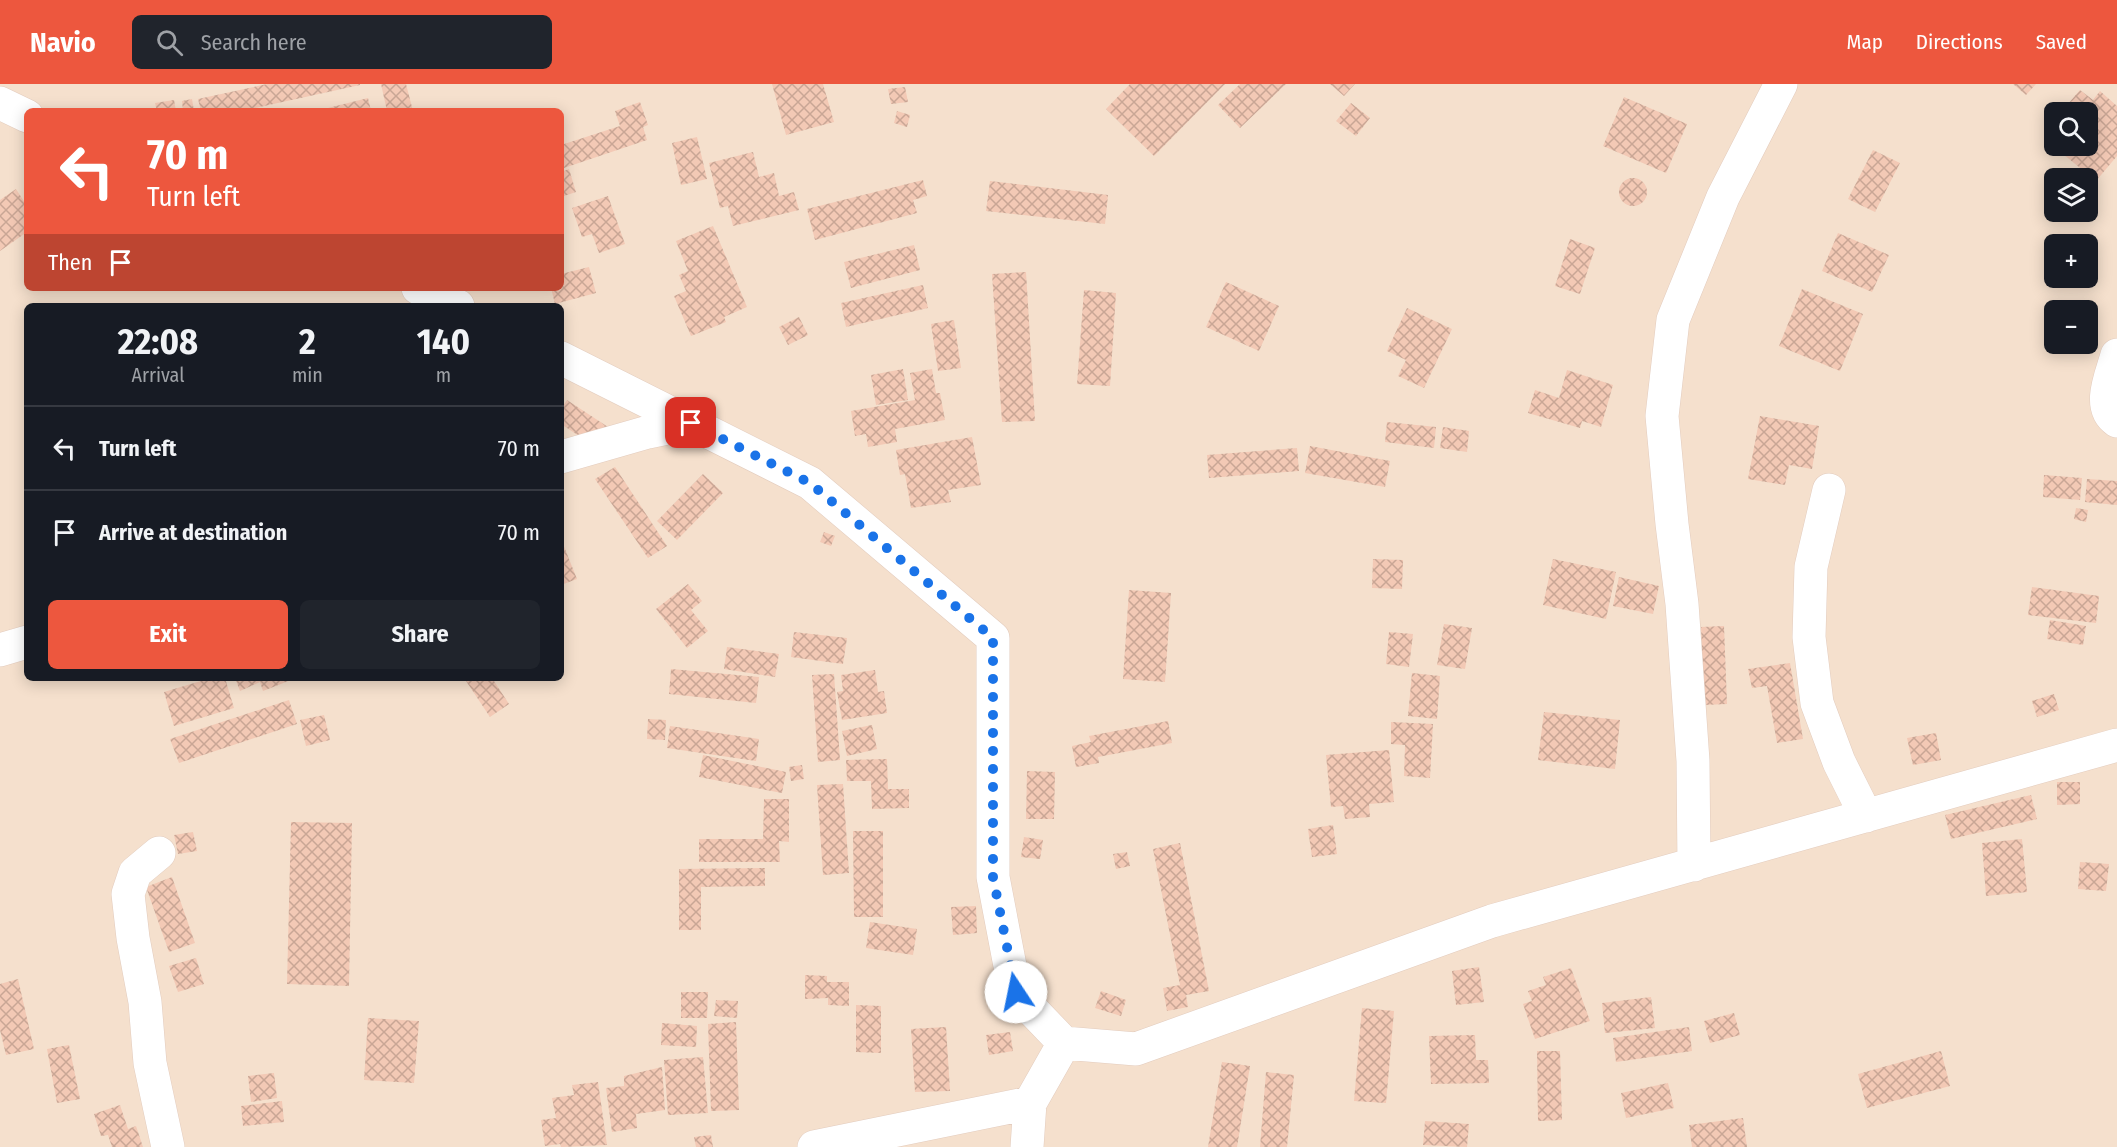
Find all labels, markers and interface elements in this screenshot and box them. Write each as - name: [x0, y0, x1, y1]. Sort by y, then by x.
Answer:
- search box: [132, 15, 552, 69]
- text: Navio: [30, 26, 96, 59]
- icon: search: [153, 26, 186, 59]
- text: Search here: [201, 29, 307, 56]
- text: Map: [1846, 29, 1883, 55]
- text: Directions: [1916, 29, 2003, 55]
- text: Saved: [2036, 29, 2087, 55]
- map controls: [2044, 102, 2098, 354]
- button: search: [2044, 102, 2098, 156]
- text: 70 m: [147, 130, 228, 180]
- icon: left: [48, 132, 126, 210]
- button: layers: [2044, 168, 2098, 222]
- text: Turn left: [147, 181, 240, 213]
- button: +: [2044, 234, 2098, 288]
- icon: arrive: [104, 246, 137, 279]
- text: Then: [48, 249, 92, 276]
- button: −: [2044, 300, 2098, 354]
- text: 22:08: [118, 320, 198, 364]
- text: 2: [299, 320, 316, 364]
- text: 140: [417, 320, 470, 364]
- text: Arrival: [131, 363, 184, 387]
- text: min: [292, 363, 323, 387]
- text: m: [436, 363, 451, 387]
- pin: [665, 397, 716, 448]
- icon: arrive: [674, 406, 707, 439]
- icon: left: [48, 432, 81, 465]
- text: Turn left: [99, 435, 177, 462]
- text: 70 m: [498, 435, 540, 462]
- icon: arrive: [48, 516, 81, 549]
- text: Arrive at destination: [99, 519, 287, 546]
- text: 70 m: [498, 519, 540, 546]
- button: Exit: [48, 600, 288, 669]
- button: Share: [300, 600, 540, 669]
- position arrow: [984, 960, 1048, 1024]

